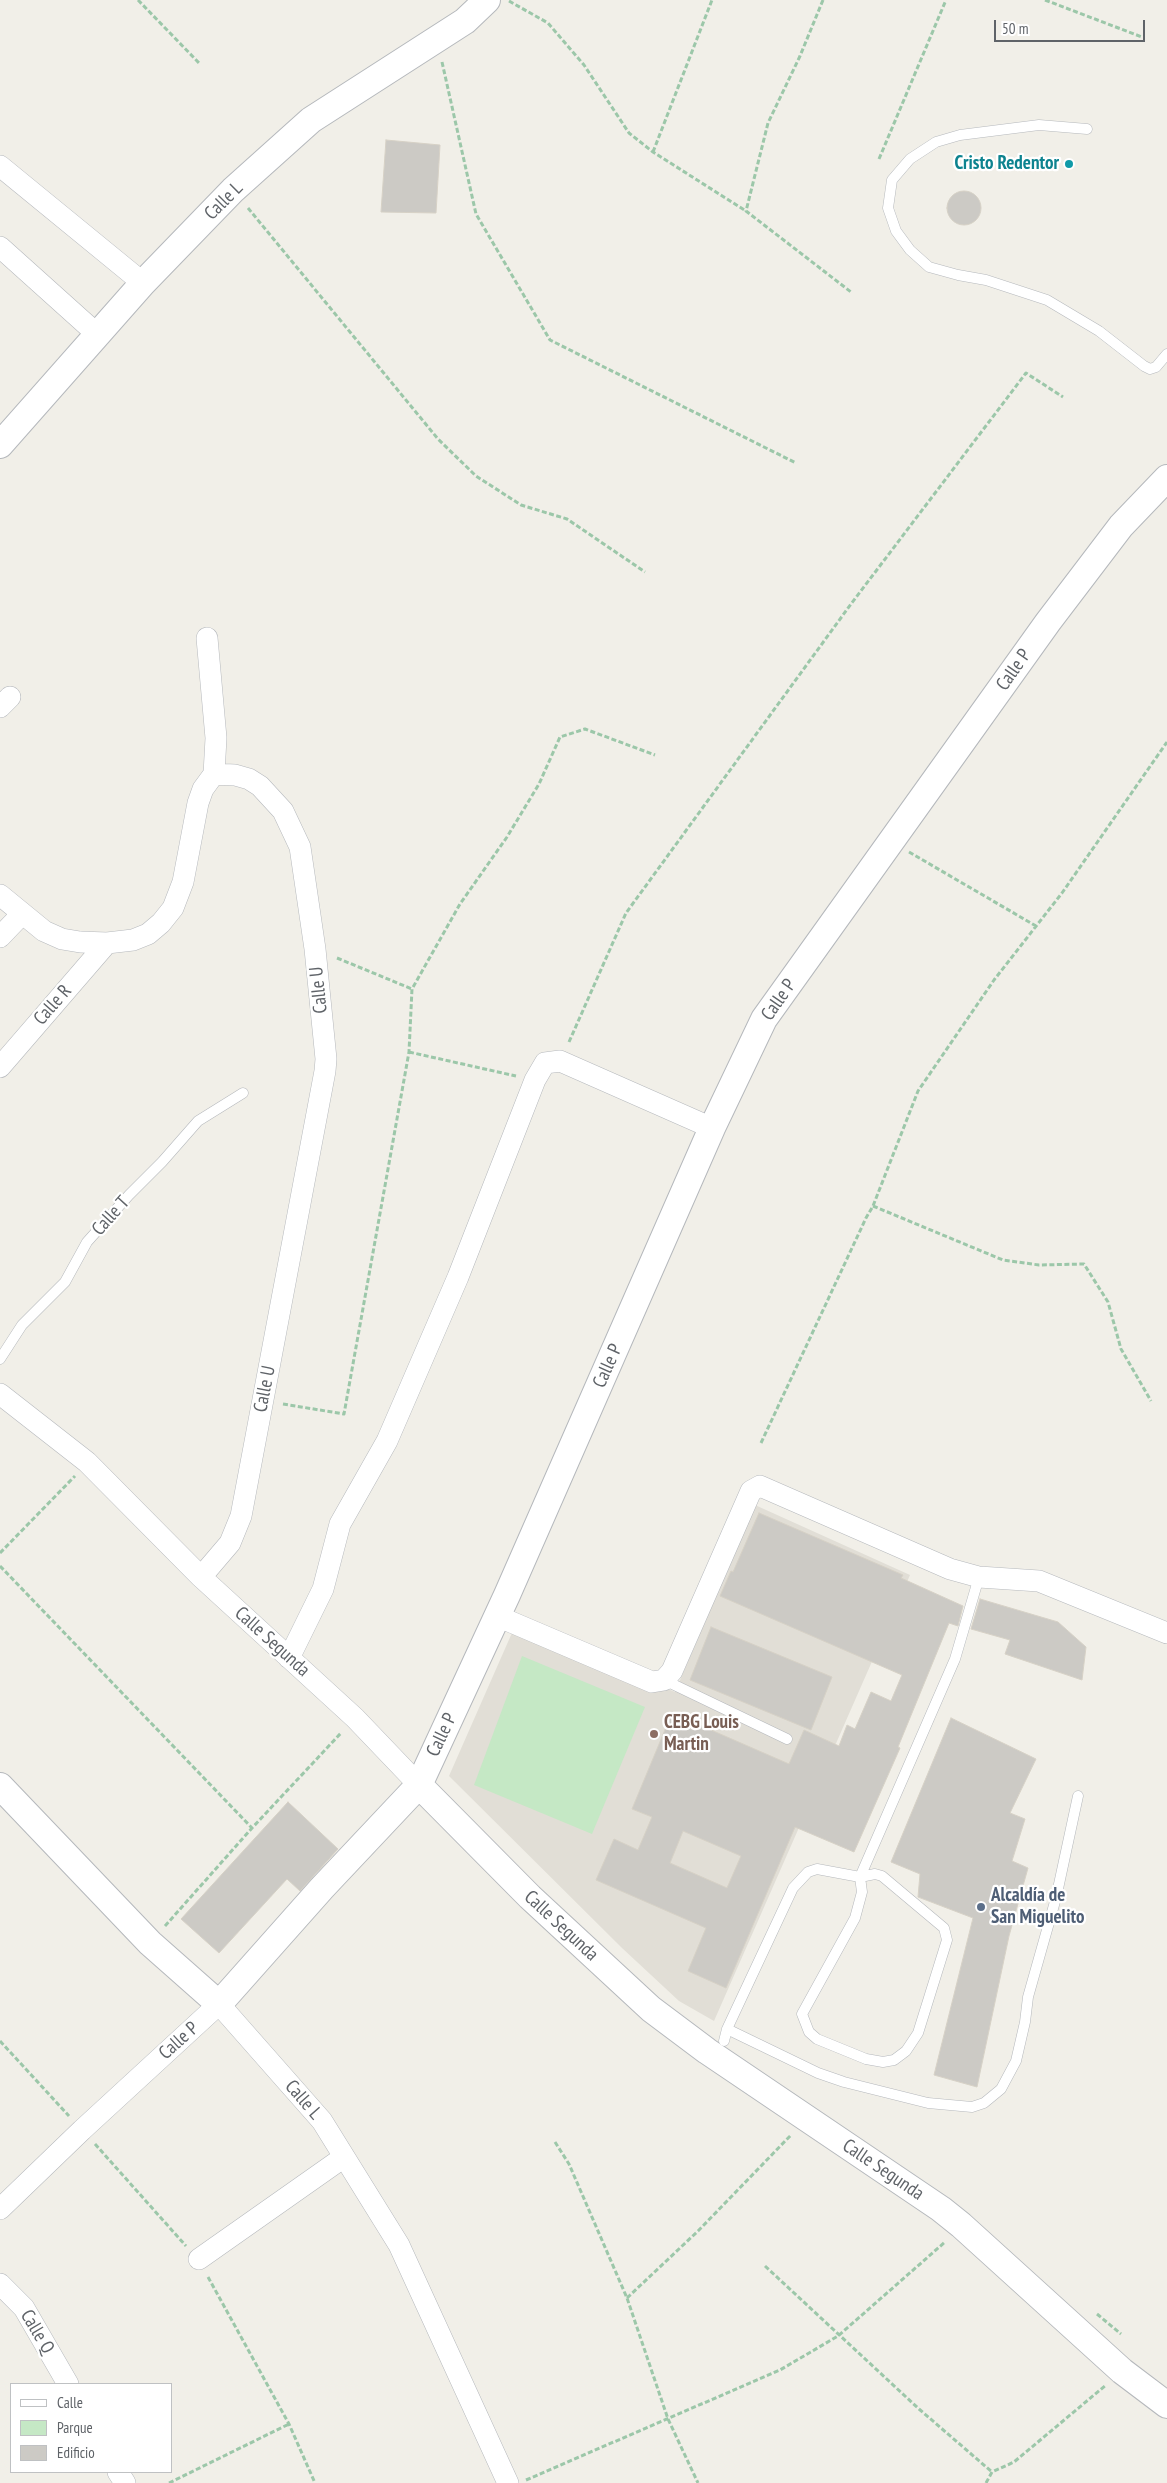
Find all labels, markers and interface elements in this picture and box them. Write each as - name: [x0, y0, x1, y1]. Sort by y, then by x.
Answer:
- scale bar: [997, 10, 1148, 42]
- text: 50 m: [1002, 19, 1028, 38]
- place label: Cristo Redentor: [955, 153, 1059, 175]
- marker: Cristo Redentor: [1063, 158, 1075, 170]
- street label: Calle L: [200, 177, 248, 225]
- street label: Calle P: [992, 645, 1036, 695]
- street label: Calle U: [305, 966, 333, 1014]
- street label: Calle P: [757, 975, 801, 1025]
- street label: Calle R: [29, 980, 77, 1030]
- street label: Calle T: [87, 1192, 135, 1240]
- street label: Calle P: [588, 1341, 628, 1391]
- street label: Calle U: [249, 1364, 281, 1414]
- street label: Calle Segunda: [230, 1602, 314, 1682]
- street label: Calle P: [422, 1710, 462, 1760]
- place label: CEBG Louis Martin: [664, 1712, 739, 1756]
- marker: CEBG Louis Martin: [648, 1728, 660, 1740]
- place label: Alcaldía de San Miguelito: [991, 1885, 1084, 1929]
- street label: Calle Segunda: [519, 1886, 603, 1966]
- marker: Alcaldía de San Miguelito: [975, 1901, 987, 1913]
- street label: Calle P: [155, 2017, 203, 2065]
- street label: Calle L: [280, 2076, 326, 2124]
- street label: Calle Segunda: [838, 2134, 928, 2206]
- street label: Calle Q: [15, 2306, 59, 2358]
- legend: [10, 2383, 172, 2473]
- text: Calle: [57, 2393, 83, 2412]
- text: Parque: [57, 2418, 93, 2437]
- text: Edificio: [57, 2443, 95, 2462]

